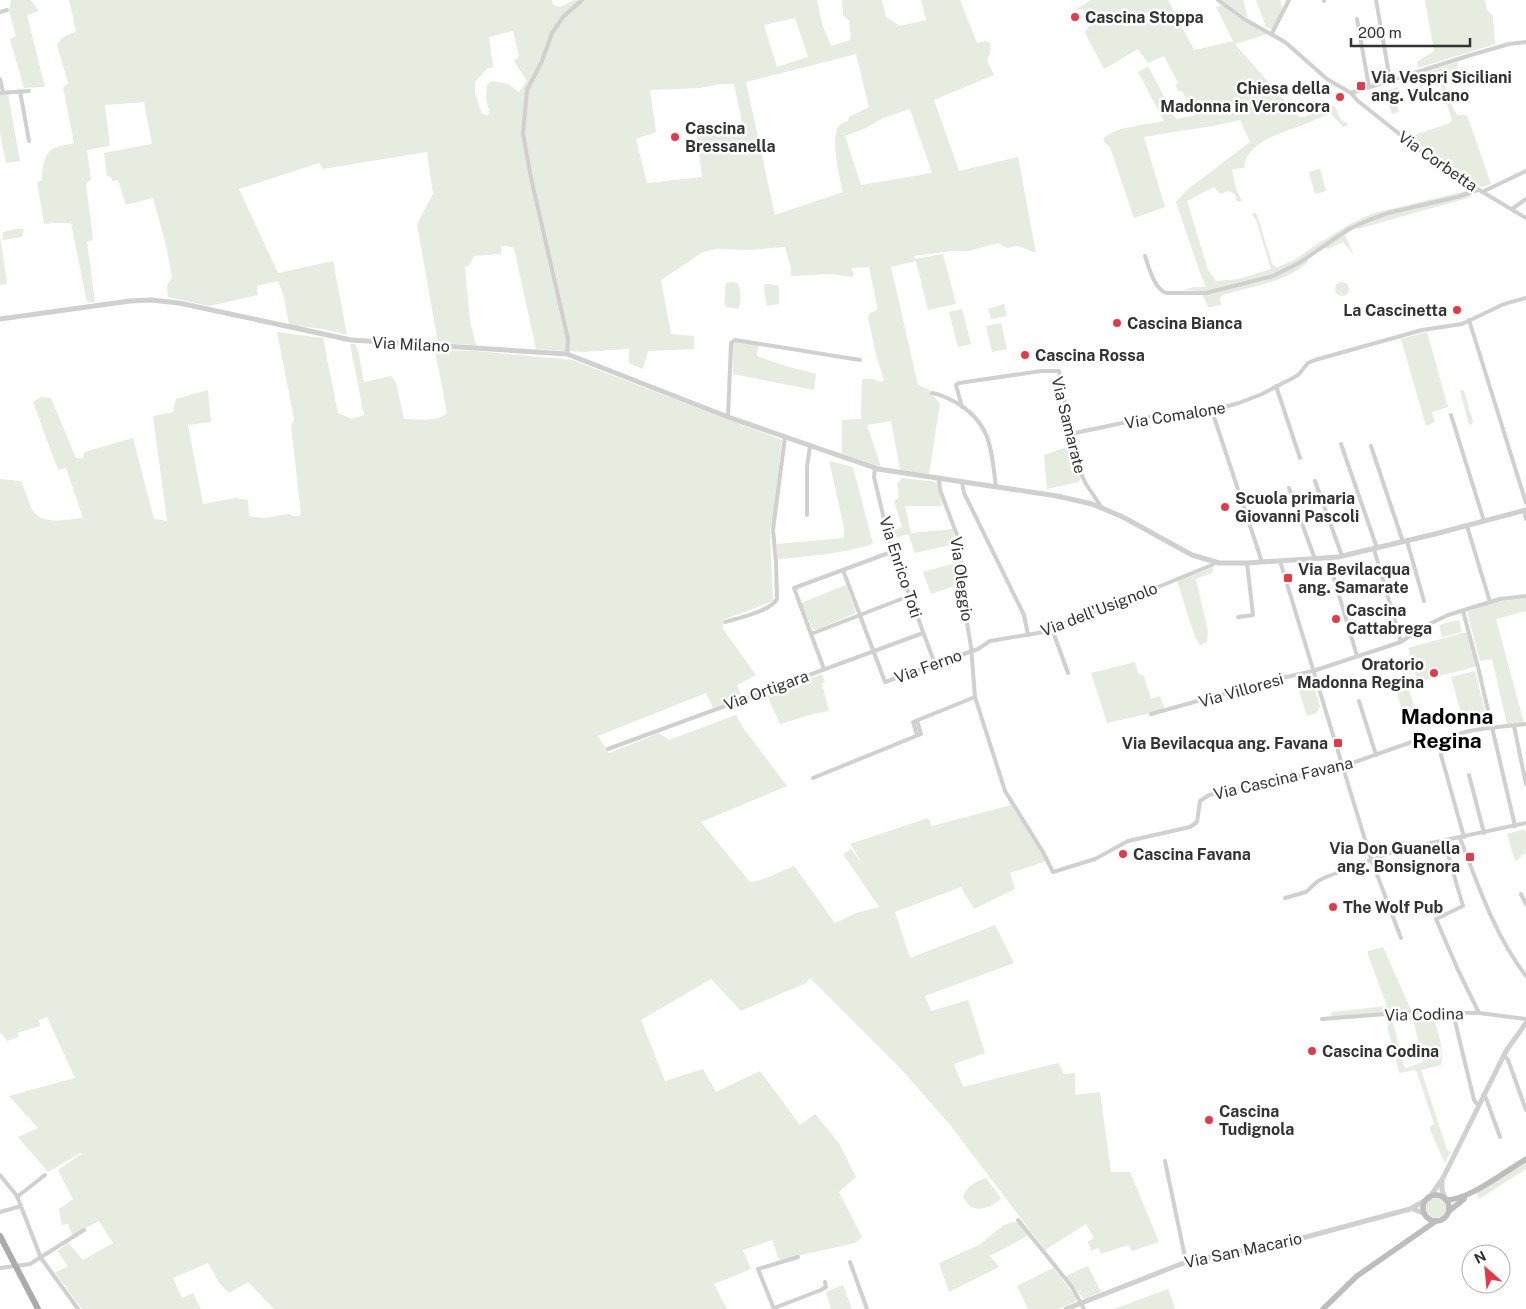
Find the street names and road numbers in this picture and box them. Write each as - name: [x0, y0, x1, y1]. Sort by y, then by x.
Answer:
- street label: Via Corbetta: [1394, 127, 1481, 196]
- street label: Via Milano: [372, 333, 450, 356]
- street label: Via Samarate: [1047, 375, 1090, 476]
- street label: Via Comalone: [1123, 398, 1227, 433]
- street label: Via Enrico Toti: [875, 514, 926, 620]
- street label: Via Oleggio: [946, 536, 977, 623]
- street label: Via dell'Usignolo: [1038, 578, 1160, 640]
- street label: Via Ferno: [892, 646, 964, 687]
- street label: Via Ortigara: [721, 666, 811, 715]
- street label: Via Villoresi: [1197, 669, 1286, 712]
- street label: Via Cascina Favana: [1212, 753, 1355, 804]
- street label: Via Codina: [1384, 1004, 1464, 1025]
- street label: Via San Macario: [1183, 1229, 1304, 1272]

